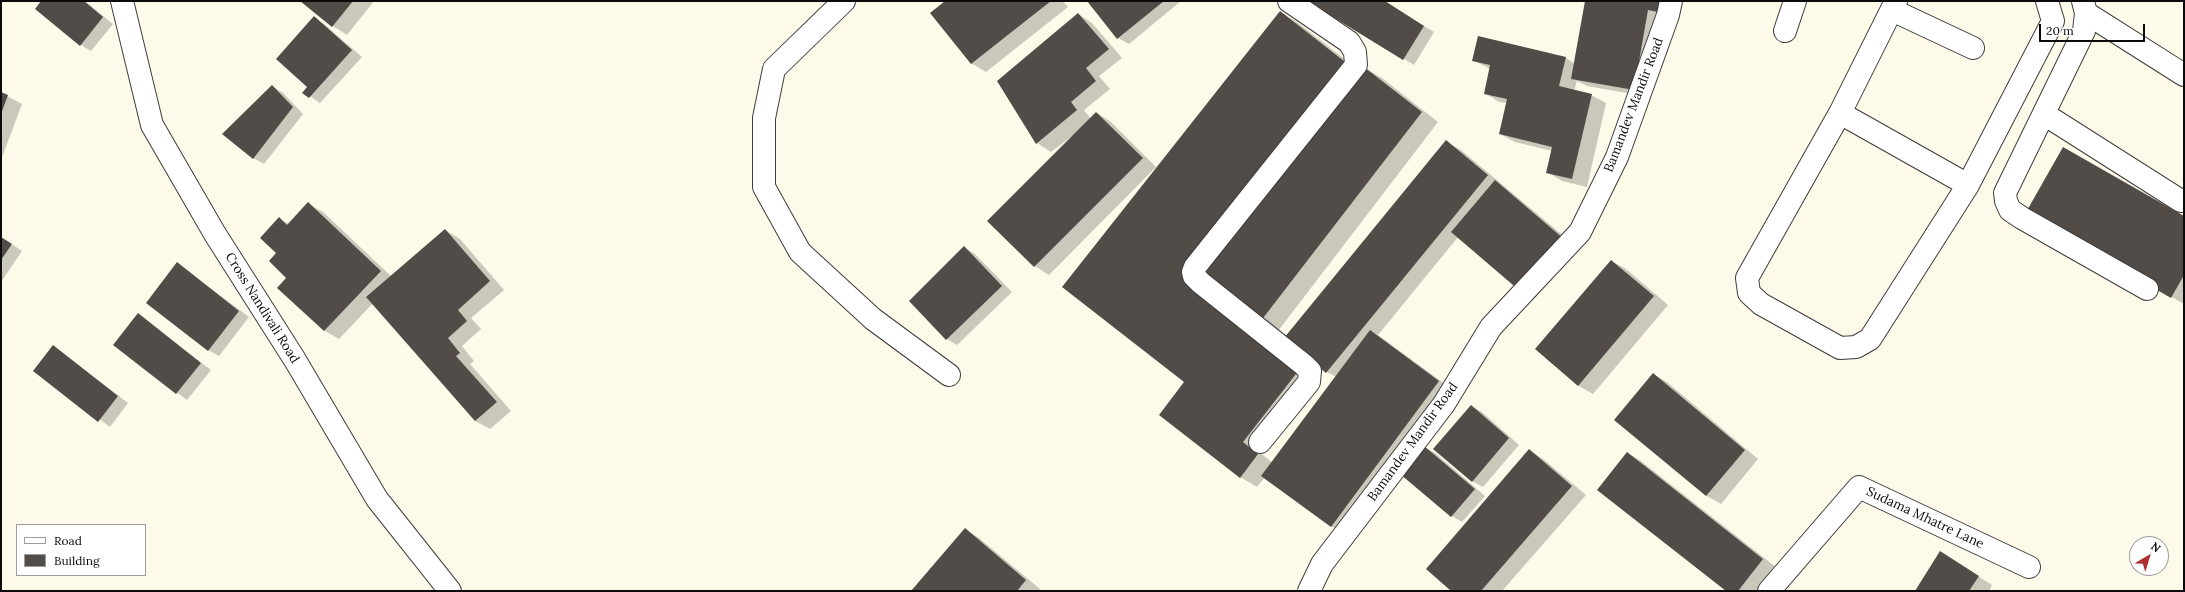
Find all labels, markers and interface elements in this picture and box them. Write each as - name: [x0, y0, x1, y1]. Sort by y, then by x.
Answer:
- scale bar: [2041, 16, 2147, 42]
- text: 20 m: [2046, 23, 2074, 38]
- street label: Bamandev Mandir Road: [1601, 35, 1667, 175]
- street label: Cross Nandivali Road: [222, 250, 302, 366]
- street label: Bamandev Mandir Road: [1365, 380, 1461, 504]
- street label: Sudama Mhatre Lane: [1864, 484, 1986, 552]
- legend: [16, 524, 146, 576]
- text: Road: [54, 533, 82, 548]
- north arrow: [2129, 536, 2169, 576]
- text: N: [2148, 539, 2163, 555]
- text: Building: [54, 553, 100, 568]

